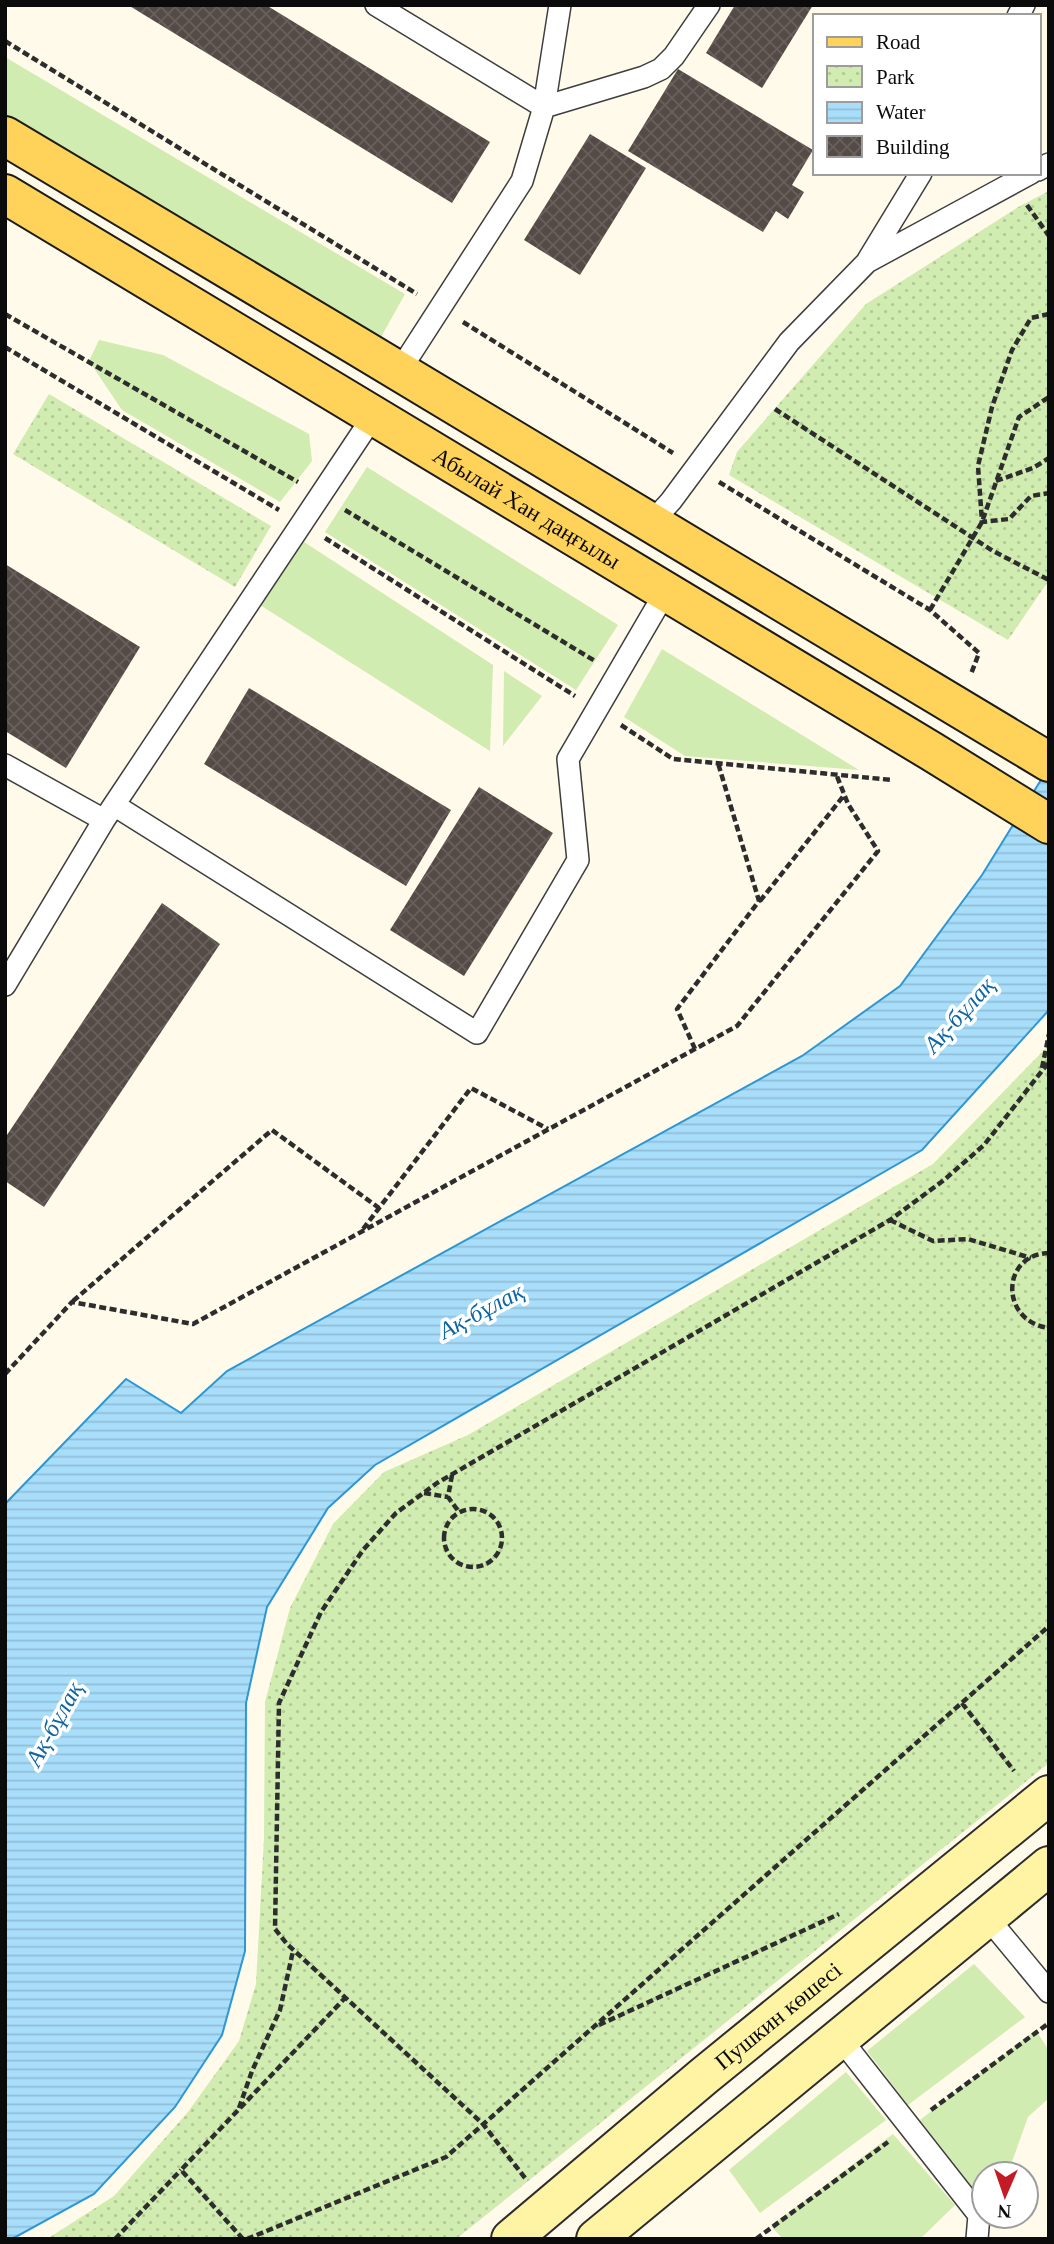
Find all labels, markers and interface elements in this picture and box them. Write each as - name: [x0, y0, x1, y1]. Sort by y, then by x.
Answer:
- legend: [813, 14, 1040, 175]
- text: Road: [876, 30, 921, 54]
- text: Park: [876, 65, 915, 89]
- text: Water: [876, 100, 926, 124]
- text: Building: [876, 135, 950, 159]
- street label: Абылай Хан даңғылы: [429, 443, 624, 574]
- water label: Ақ-бұлақ: [917, 972, 1000, 1059]
- water label: Ақ-бұлақ: [433, 1278, 528, 1345]
- water label: Ақ-бұлақ: [19, 1677, 88, 1772]
- street label: Пушкин көшесі: [710, 1957, 846, 2075]
- north arrow: [970, 2160, 1040, 2230]
- text: N: [997, 2201, 1012, 2222]

